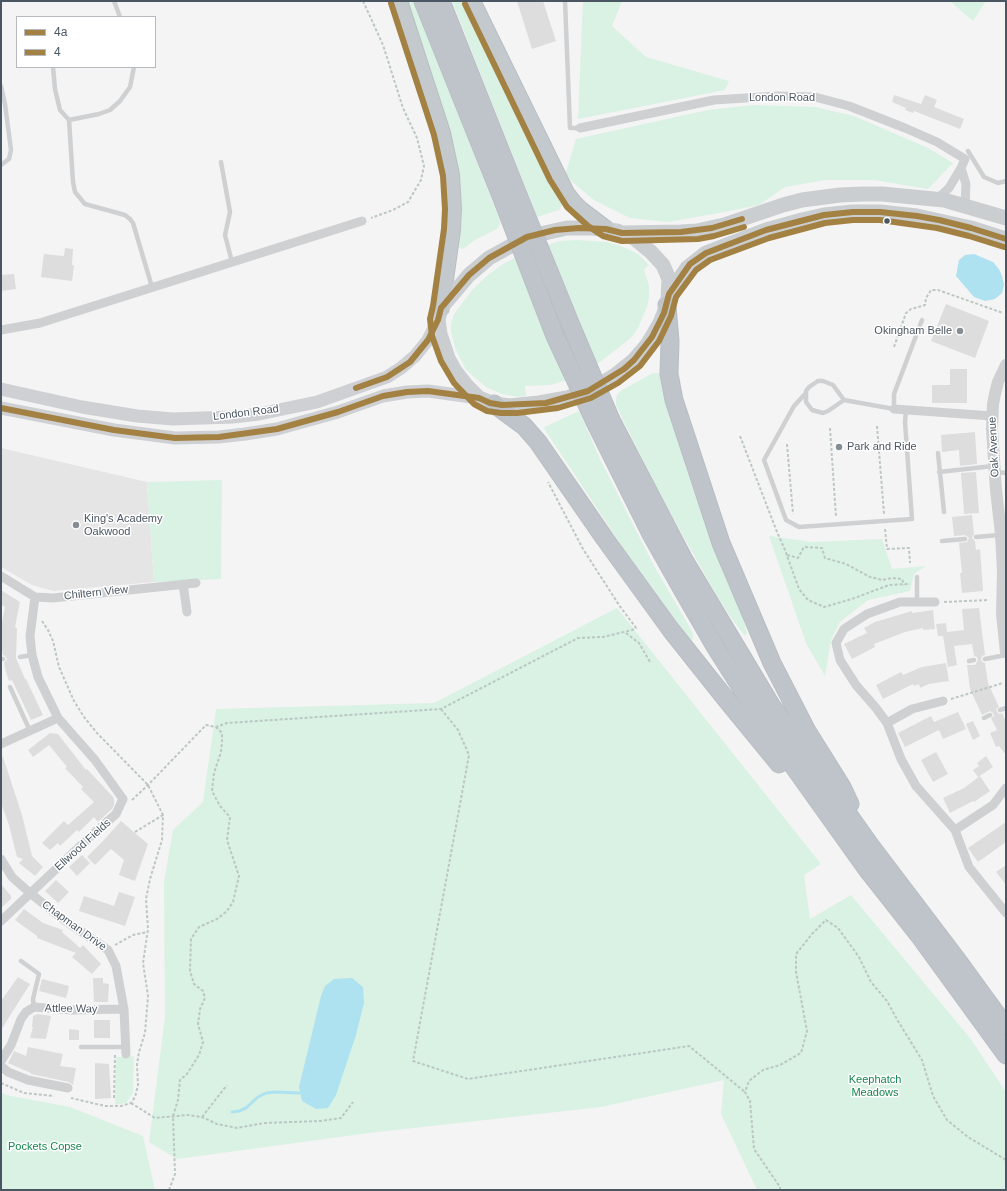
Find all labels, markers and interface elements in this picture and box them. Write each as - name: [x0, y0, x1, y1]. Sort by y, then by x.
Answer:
- legend: [16, 16, 156, 68]
- text: 4a: [54, 25, 67, 39]
- text: 4: [54, 45, 61, 59]
- street label: London Road: [749, 91, 815, 105]
- unlabelled marker: [882, 216, 892, 226]
- place label: Okingham Belle: [874, 324, 952, 338]
- marker: Okingham Belle: [955, 326, 965, 336]
- street label: London Road: [212, 402, 280, 424]
- street label: Oak Avenue: [986, 417, 1002, 477]
- place label: Park and Ride: [847, 440, 917, 454]
- marker: Park and Ride: [834, 442, 844, 452]
- place label: King's Academy Oakwood: [84, 512, 163, 538]
- marker: King's Academy Oakwood: [71, 520, 81, 530]
- street label: Chiltern View: [63, 583, 129, 603]
- street label: Ellwood Fields: [52, 816, 114, 874]
- street label: Chapman Drive: [39, 898, 109, 954]
- street label: Attlee Way: [45, 1002, 97, 1016]
- park label: Keephatch Meadows: [849, 1073, 901, 1099]
- park label: Pockets Copse: [8, 1140, 82, 1154]

